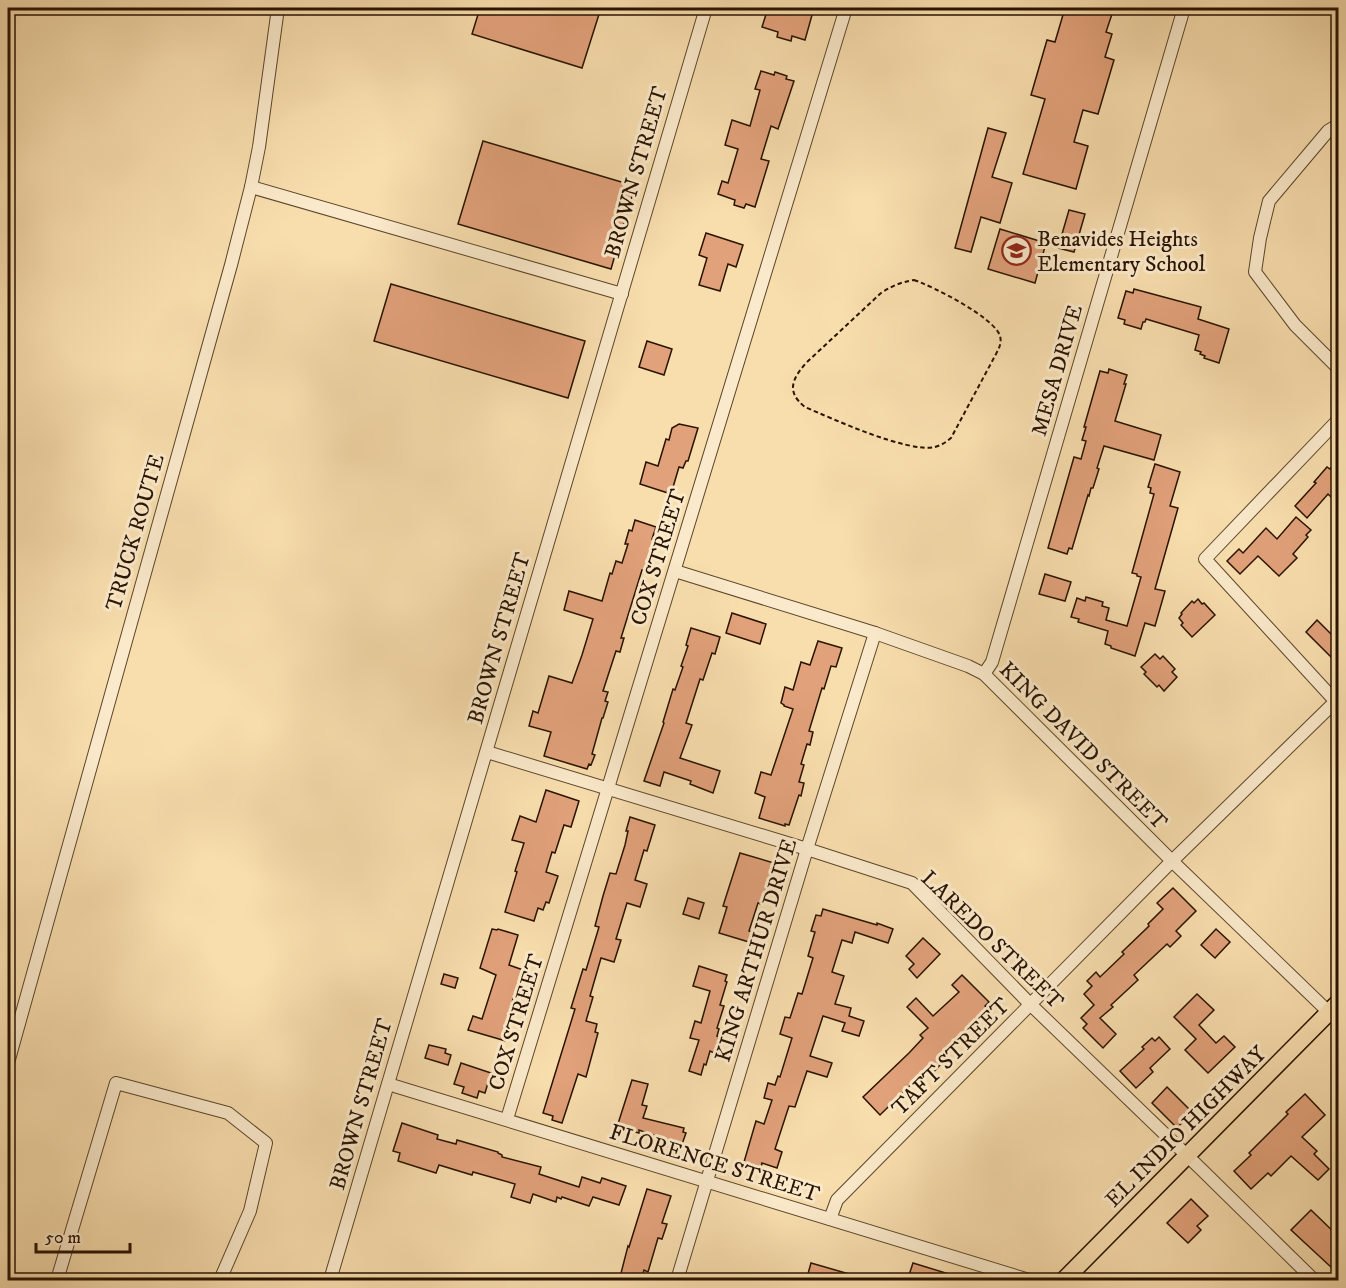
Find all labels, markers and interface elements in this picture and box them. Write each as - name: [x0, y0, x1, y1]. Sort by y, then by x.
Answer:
- street label: BROWN STREET: [599, 83, 674, 261]
- place label: Benavides Heights Elementary School: [1037, 226, 1206, 278]
- school or university icon: Benavides Heights Elementary School: [1000, 235, 1032, 267]
- street label: MESA DRIVE: [1026, 302, 1089, 439]
- street label: TRUCK ROUTE: [100, 451, 171, 614]
- street label: COX STREET: [625, 486, 692, 629]
- street label: BROWN STREET: [462, 549, 537, 727]
- street label: KING DAVID STREET: [993, 656, 1173, 836]
- street label: KING ARTHUR DRIVE: [710, 836, 803, 1065]
- street label: LAREDO STREET: [915, 865, 1069, 1015]
- street label: COX STREET: [483, 951, 550, 1094]
- street label: TAFT STREET: [886, 992, 1016, 1122]
- street label: BROWN STREET: [324, 1015, 399, 1193]
- street label: EL INDIO HIGHWAY: [1100, 1040, 1273, 1213]
- street label: FLORENCE STREET: [606, 1119, 823, 1208]
- scale bar: [36, 1216, 130, 1254]
- text: 50 m: [45, 1227, 81, 1249]

